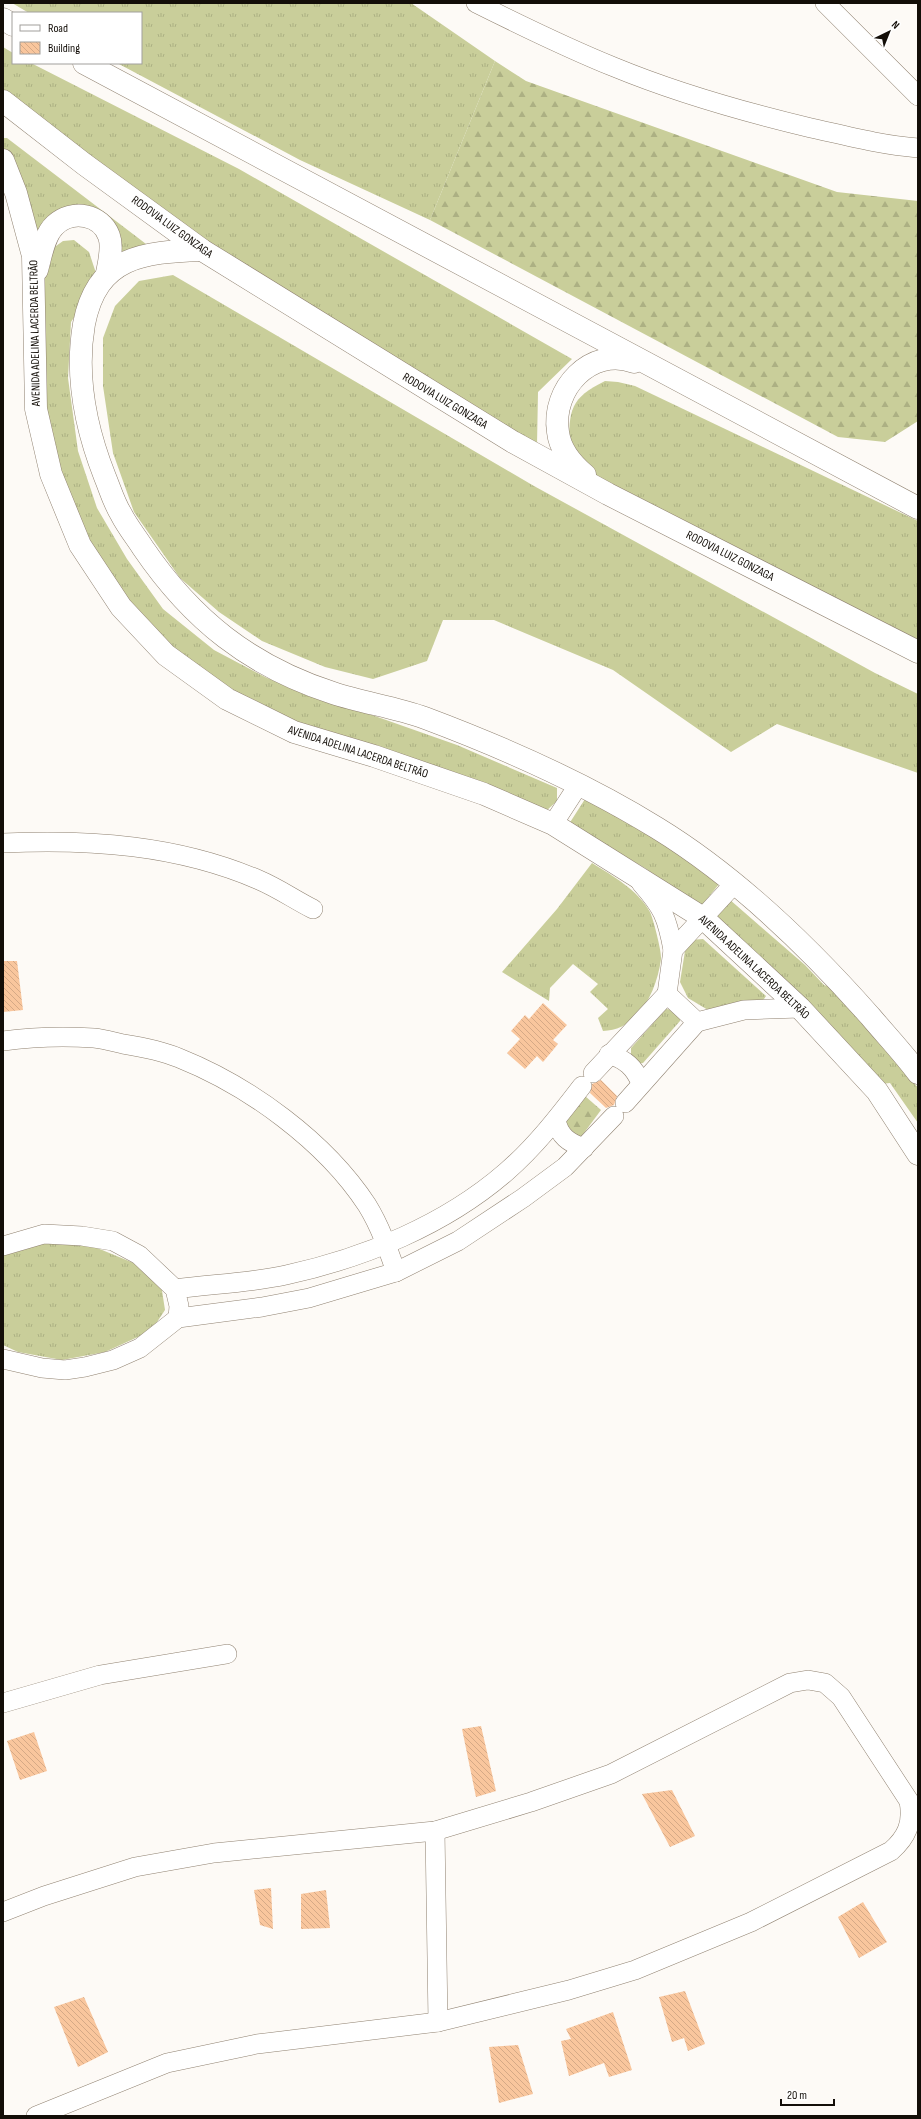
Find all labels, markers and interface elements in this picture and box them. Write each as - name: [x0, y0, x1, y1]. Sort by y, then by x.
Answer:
- legend: [12, 12, 142, 64]
- north arrow: [869, 12, 909, 52]
- text: N: [889, 18, 902, 32]
- text: Road: [48, 21, 68, 36]
- text: Building: [48, 41, 80, 56]
- street label: RODOVIA LUIZ GONZAGA: [128, 193, 216, 262]
- street label: AVENIDA ADELINA LACERDA BELTRÃO: [26, 260, 44, 407]
- street label: RODOVIA LUIZ GONZAGA: [400, 370, 491, 433]
- street label: RODOVIA LUIZ GONZAGA: [684, 527, 777, 585]
- street label: AVENIDA ADELINA LACERDA BELTRÃO: [285, 722, 430, 782]
- street label: AVENIDA ADELINA LACERDA BELTRÃO: [695, 911, 813, 1022]
- scale bar: [781, 2081, 834, 2107]
- text: 20 m: [787, 2088, 807, 2103]

